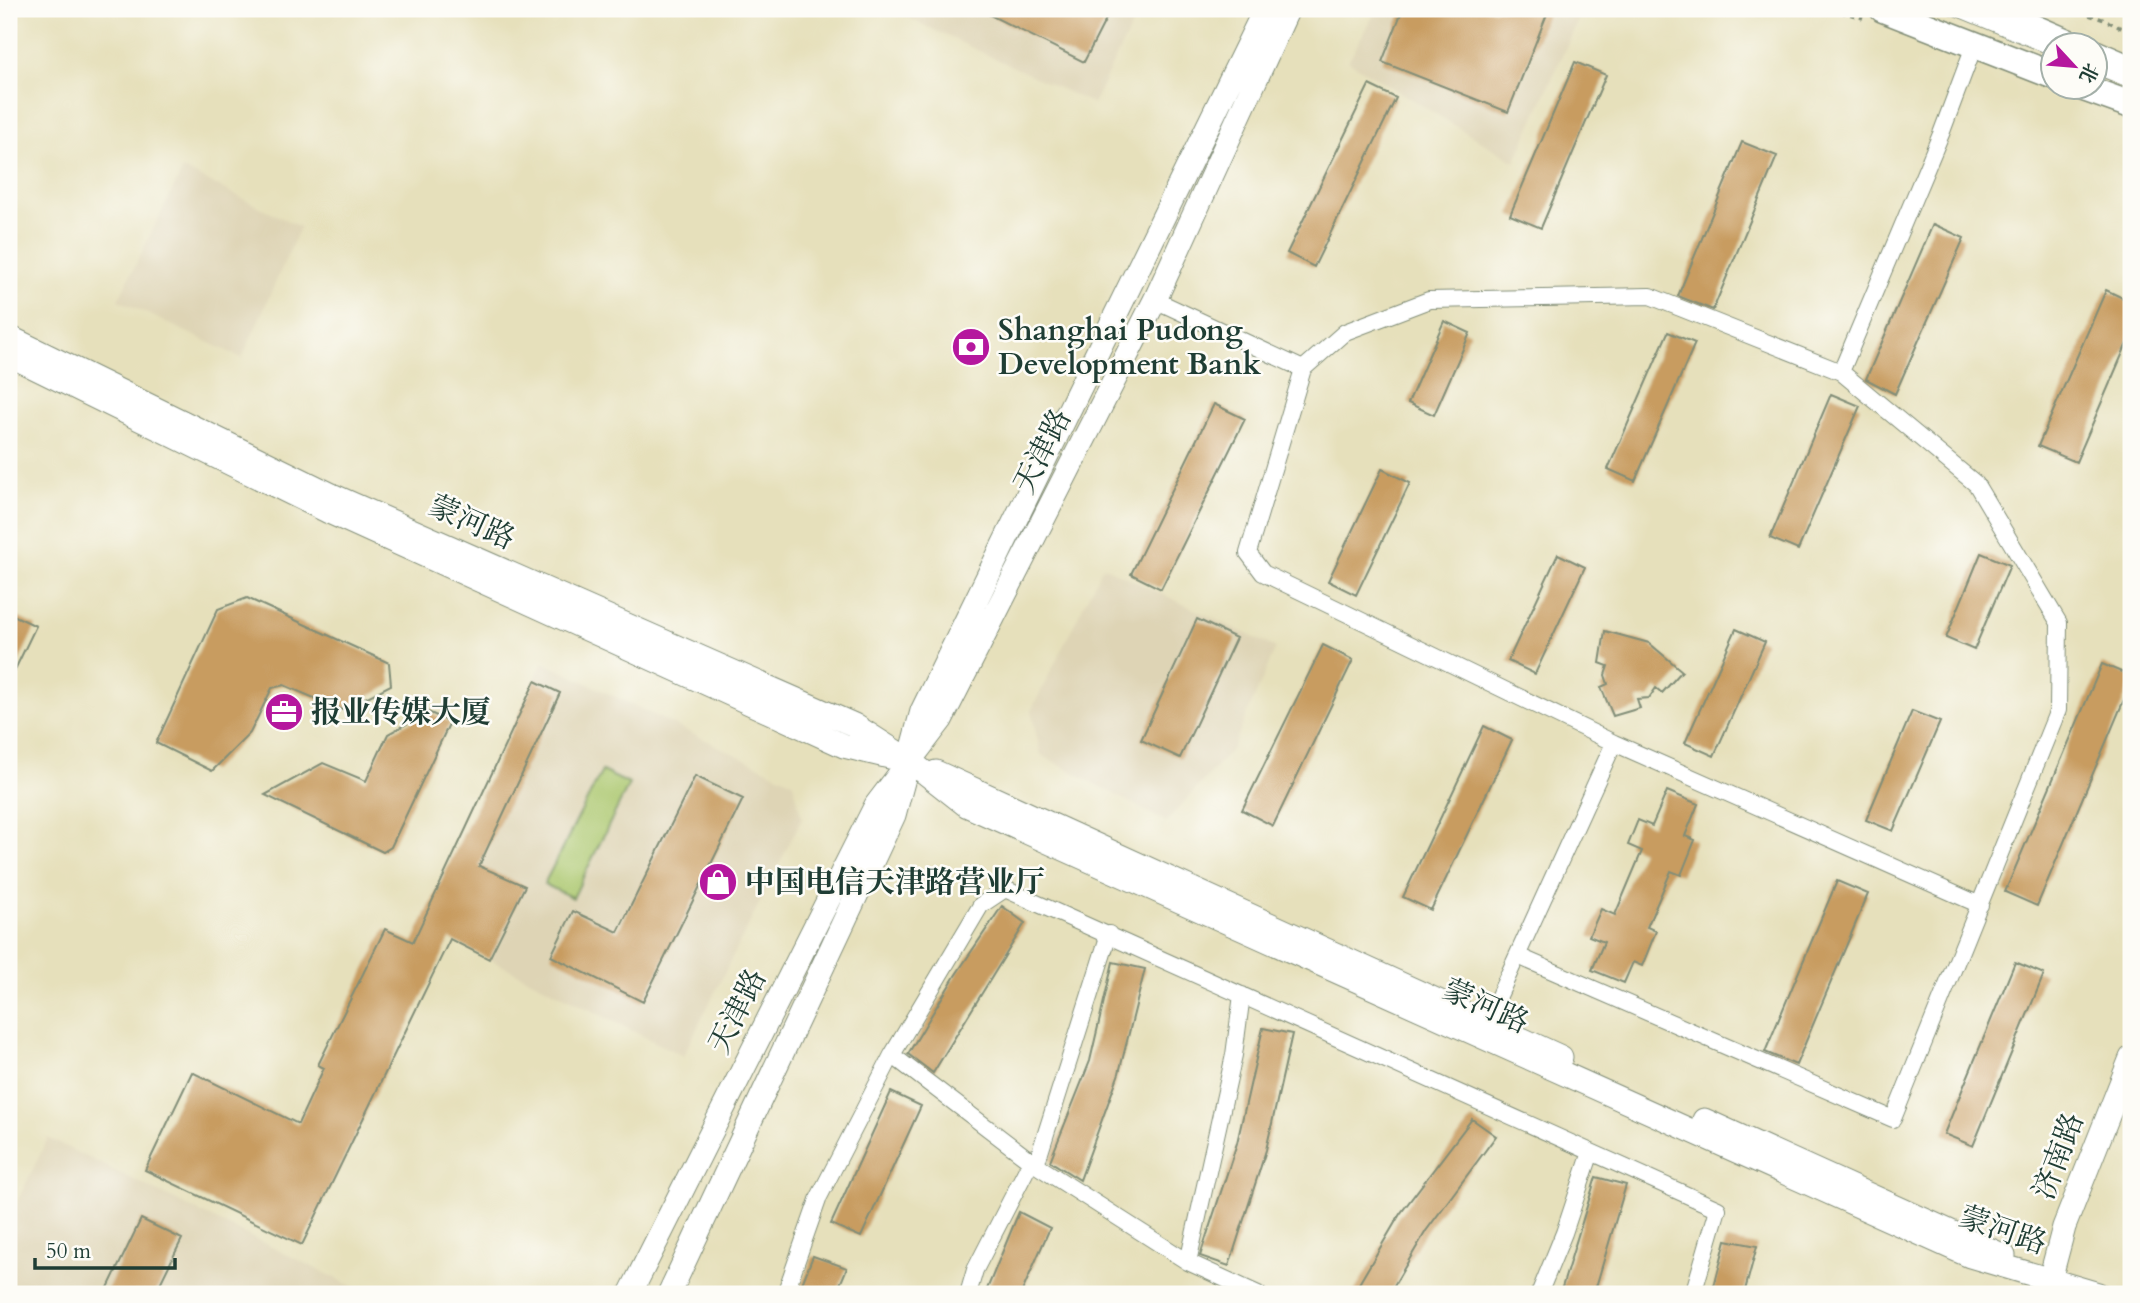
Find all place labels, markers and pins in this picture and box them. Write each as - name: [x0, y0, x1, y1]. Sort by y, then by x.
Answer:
- place label: Shanghai Pudong Development Bank: [998, 310, 1262, 385]
- bank icon: Shanghai Pudong Development Bank: [950, 326, 992, 368]
- office icon: 报业传媒大厦: [263, 691, 305, 733]
- place label: 报业传媒大厦: [311, 692, 491, 733]
- shop icon: 中国电信天津路营业厅: [697, 861, 739, 903]
- place label: 中国电信天津路营业厅: [745, 862, 1045, 903]

